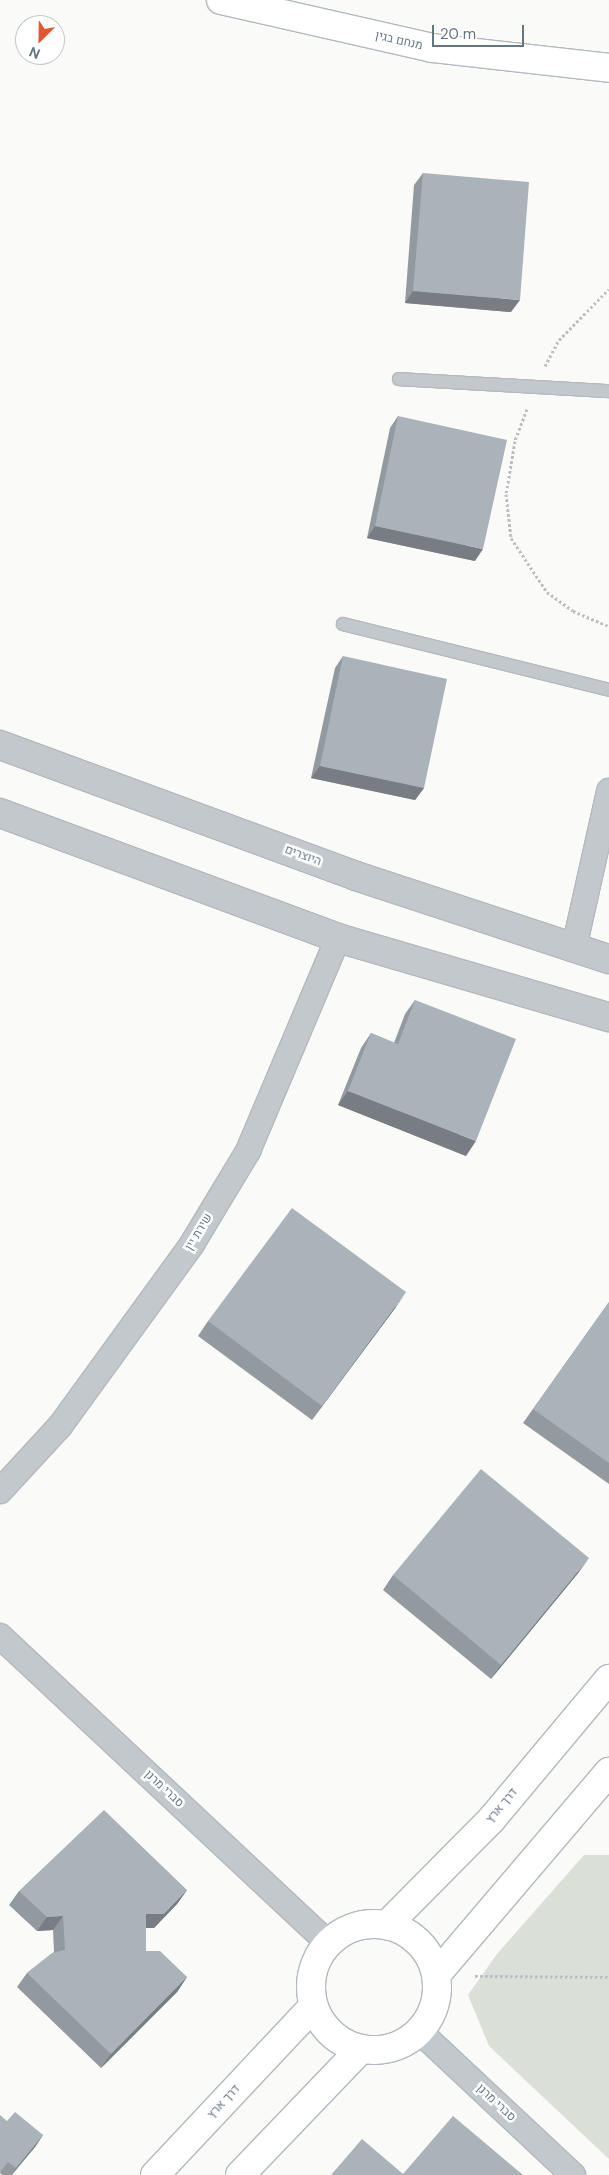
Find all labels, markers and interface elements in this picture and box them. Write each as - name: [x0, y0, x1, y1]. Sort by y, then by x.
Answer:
- north arrow: [15, 15, 65, 65]
- scale bar: [434, 15, 526, 47]
- text: 20 m: [440, 24, 476, 44]
- street label: מנחם בגין: [374, 29, 424, 53]
- text: N: [26, 43, 43, 63]
- street label: היוצרים: [283, 843, 323, 869]
- street label: שירת יין: [182, 1211, 216, 1253]
- street label: סברי מרנן: [142, 1767, 186, 1811]
- street label: דרך ארץ: [483, 1786, 521, 1826]
- street label: סברי מרנן: [474, 2081, 518, 2125]
- street label: דרך ארץ: [205, 2082, 243, 2122]

